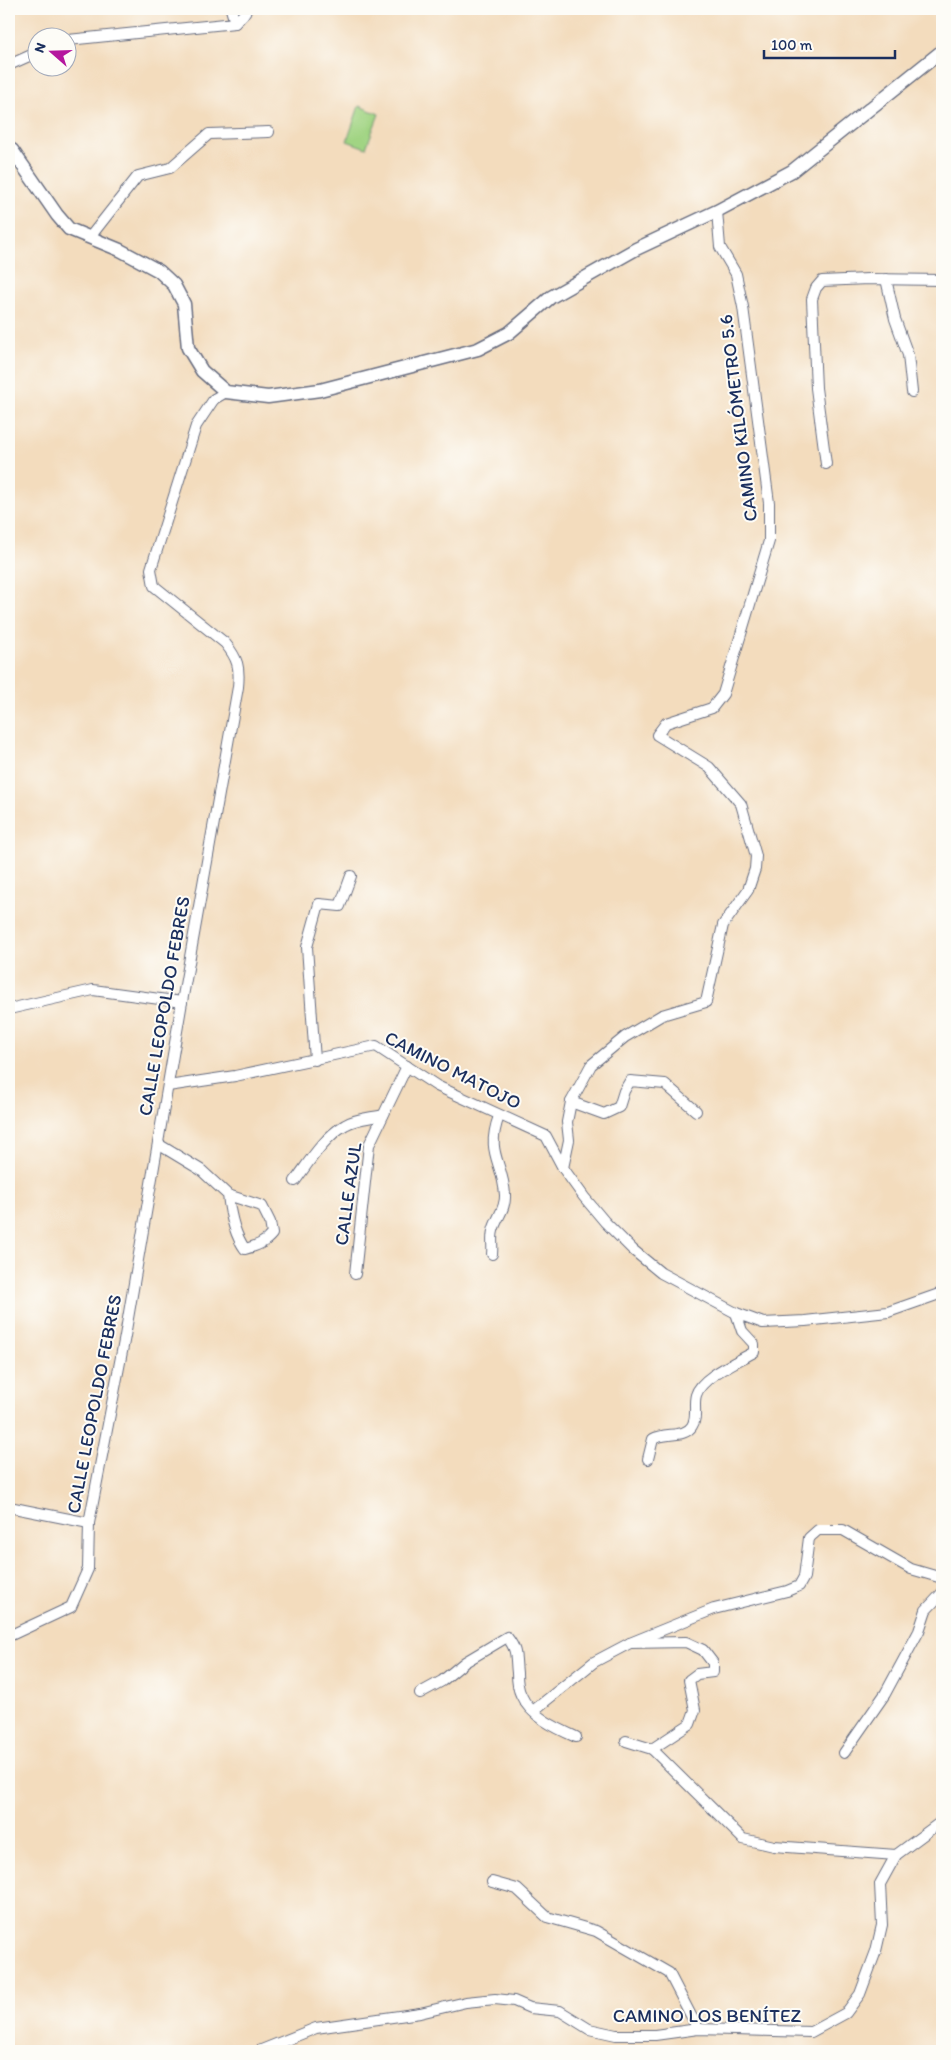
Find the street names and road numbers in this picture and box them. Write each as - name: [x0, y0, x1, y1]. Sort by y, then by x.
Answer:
- street label: CAMINO KILÓMETRO 5.6: [714, 313, 762, 523]
- street label: CALLE LEOPOLDO FEBRES: [133, 894, 195, 1118]
- street label: CAMINO MATOJO: [381, 1026, 525, 1114]
- street label: CALLE AZUL: [329, 1141, 367, 1247]
- street label: CALLE LEOPOLDO FEBRES: [61, 1293, 127, 1515]
- street label: CAMINO LOS BENÍTEZ: [613, 2004, 801, 2027]

